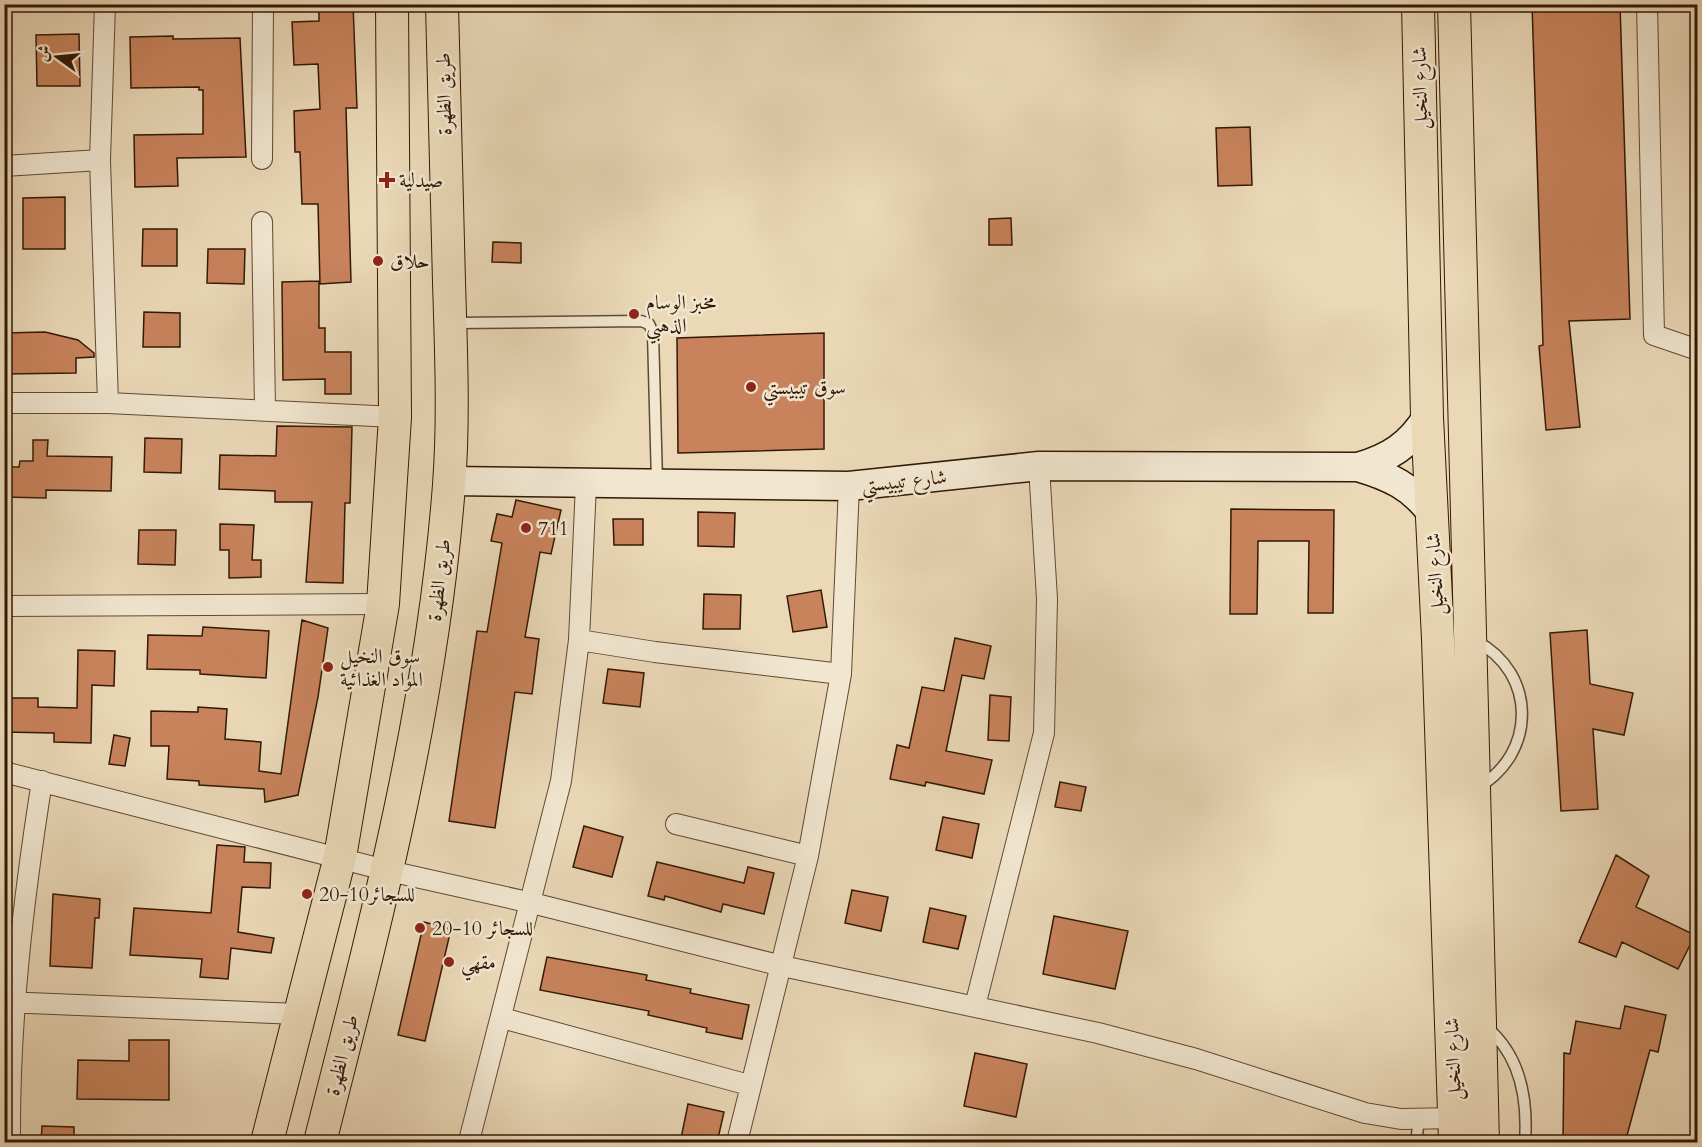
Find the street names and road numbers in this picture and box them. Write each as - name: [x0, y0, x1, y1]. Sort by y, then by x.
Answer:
- street label: شارع النخيل: [1406, 46, 1438, 130]
- street label: طريق الظهرة: [430, 52, 458, 136]
- street label: شارع تيبيستي: [860, 463, 949, 504]
- street label: شارع النخيل: [1419, 532, 1455, 616]
- street label: طريق الظهرة: [421, 537, 457, 623]
- street label: طريق الظهرة: [319, 1012, 365, 1098]
- street label: شارع النخيل: [1438, 1017, 1472, 1101]

